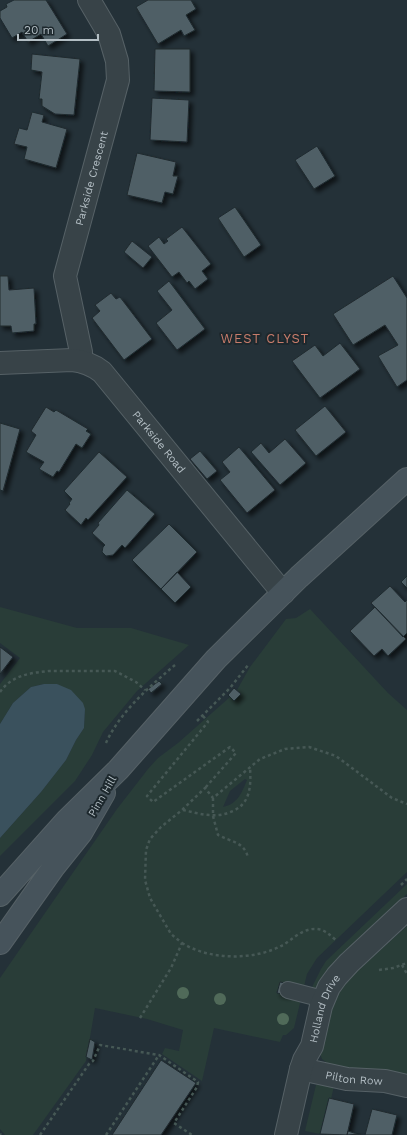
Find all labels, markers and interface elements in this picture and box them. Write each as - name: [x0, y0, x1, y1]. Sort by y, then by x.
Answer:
- scale bar: [18, 16, 98, 42]
- text: 20 m: [24, 23, 54, 37]
- street label: Parkside Crescent: [73, 129, 111, 227]
- district label: WEST CLYST: [221, 331, 309, 346]
- street label: Parkside Road: [130, 408, 188, 476]
- street label: Pinn Hill: [86, 773, 120, 819]
- street label: Holland Drive: [307, 972, 343, 1044]
- street label: Pilton Row: [324, 1069, 383, 1088]

